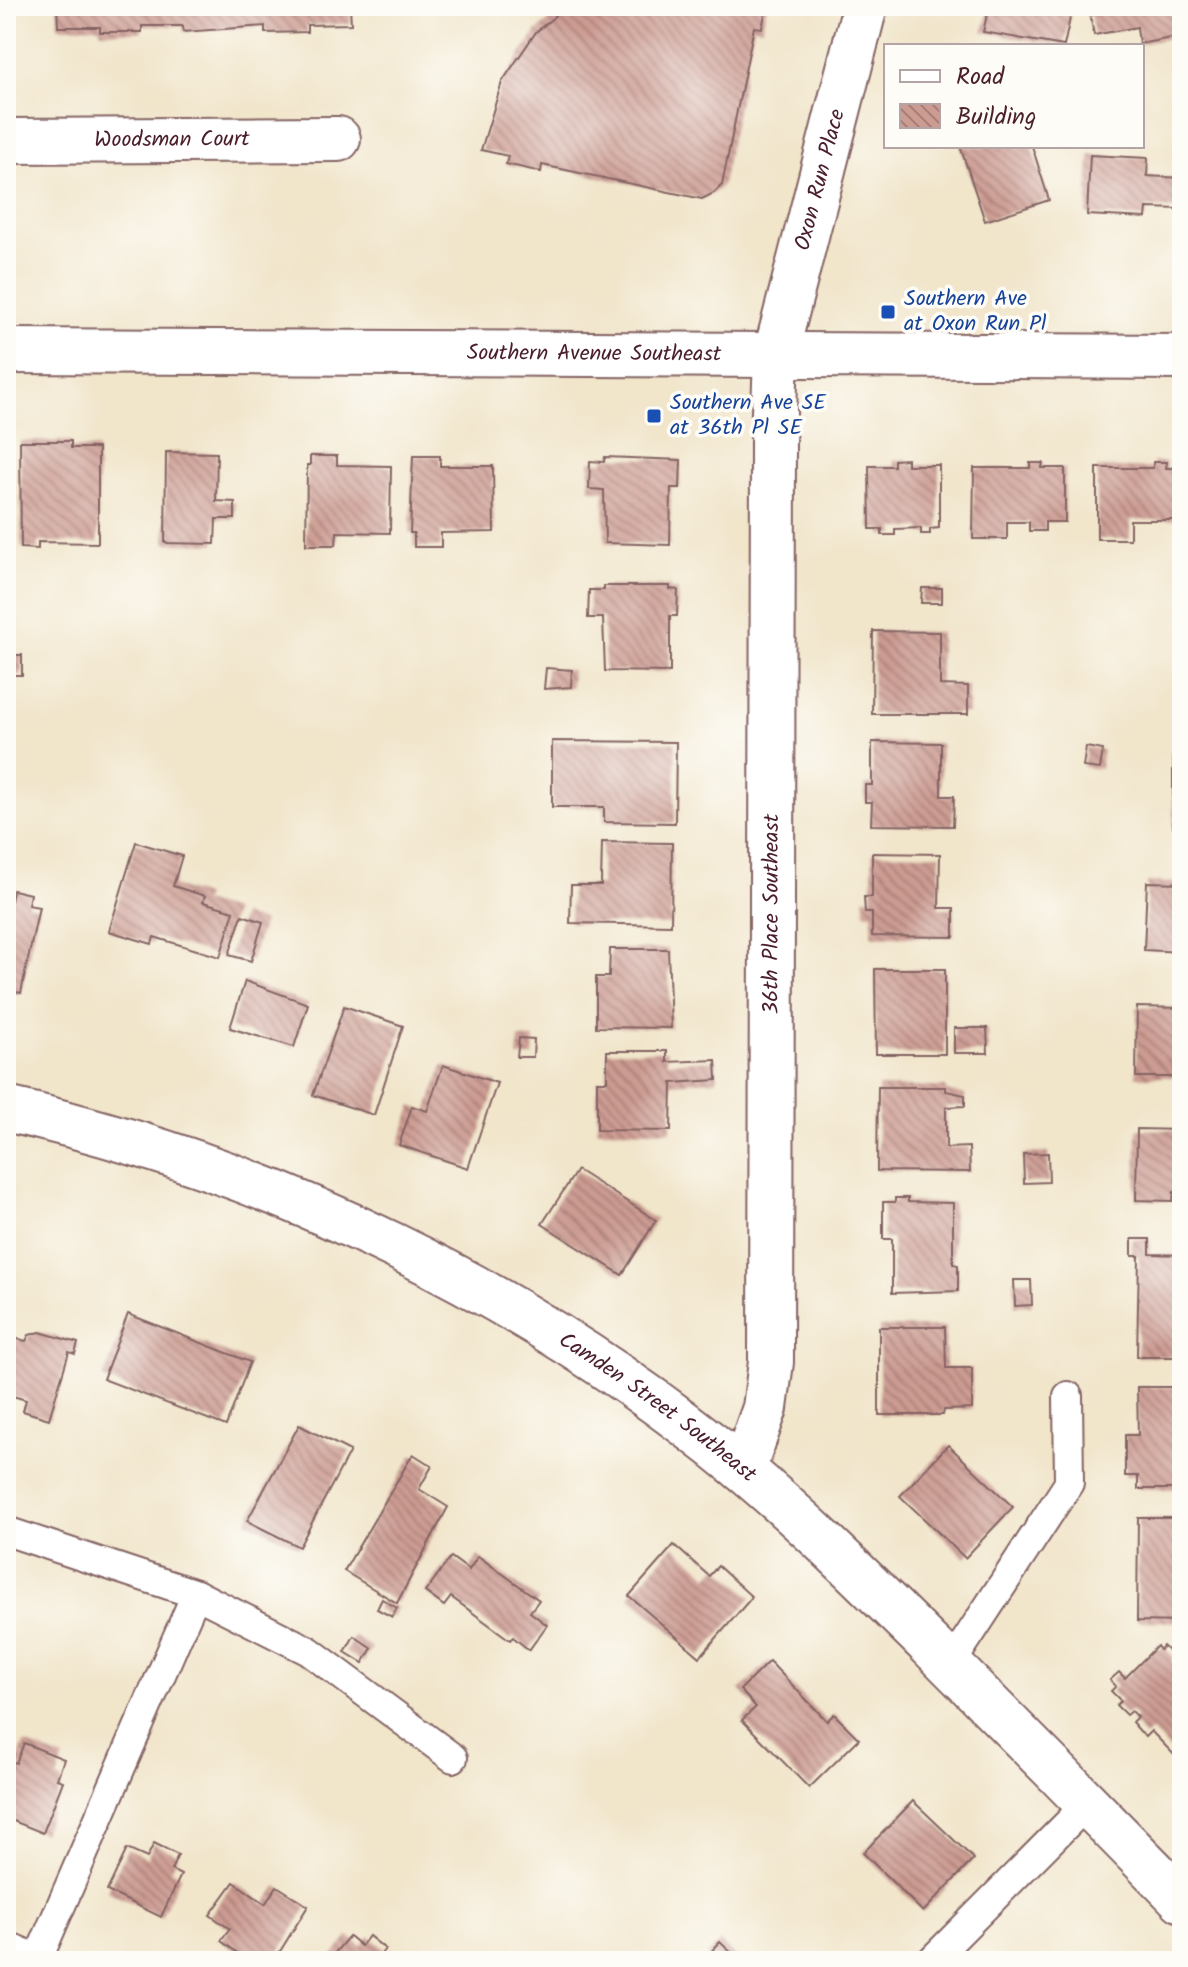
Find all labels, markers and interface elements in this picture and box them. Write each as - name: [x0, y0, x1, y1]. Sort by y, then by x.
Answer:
- legend: [884, 44, 1144, 148]
- text: Road: [956, 58, 1005, 97]
- text: Building: [956, 98, 1036, 137]
- street label: Oxon Run Place: [785, 105, 855, 254]
- street label: Woodsman Court: [94, 122, 250, 158]
- place label: Southern Ave at Oxon Run Pl: [904, 282, 1047, 342]
- marker: Southern Ave at Oxon Run Pl: [879, 303, 897, 321]
- street label: Southern Avenue Southeast: [467, 336, 722, 372]
- place label: Southern Ave SE at 36th Pl SE: [670, 386, 827, 446]
- marker: Southern Ave SE at 36th Pl SE: [645, 407, 663, 425]
- street label: 36th Place Southeast: [754, 813, 790, 1015]
- street label: Camden Street Southeast: [551, 1323, 765, 1492]

